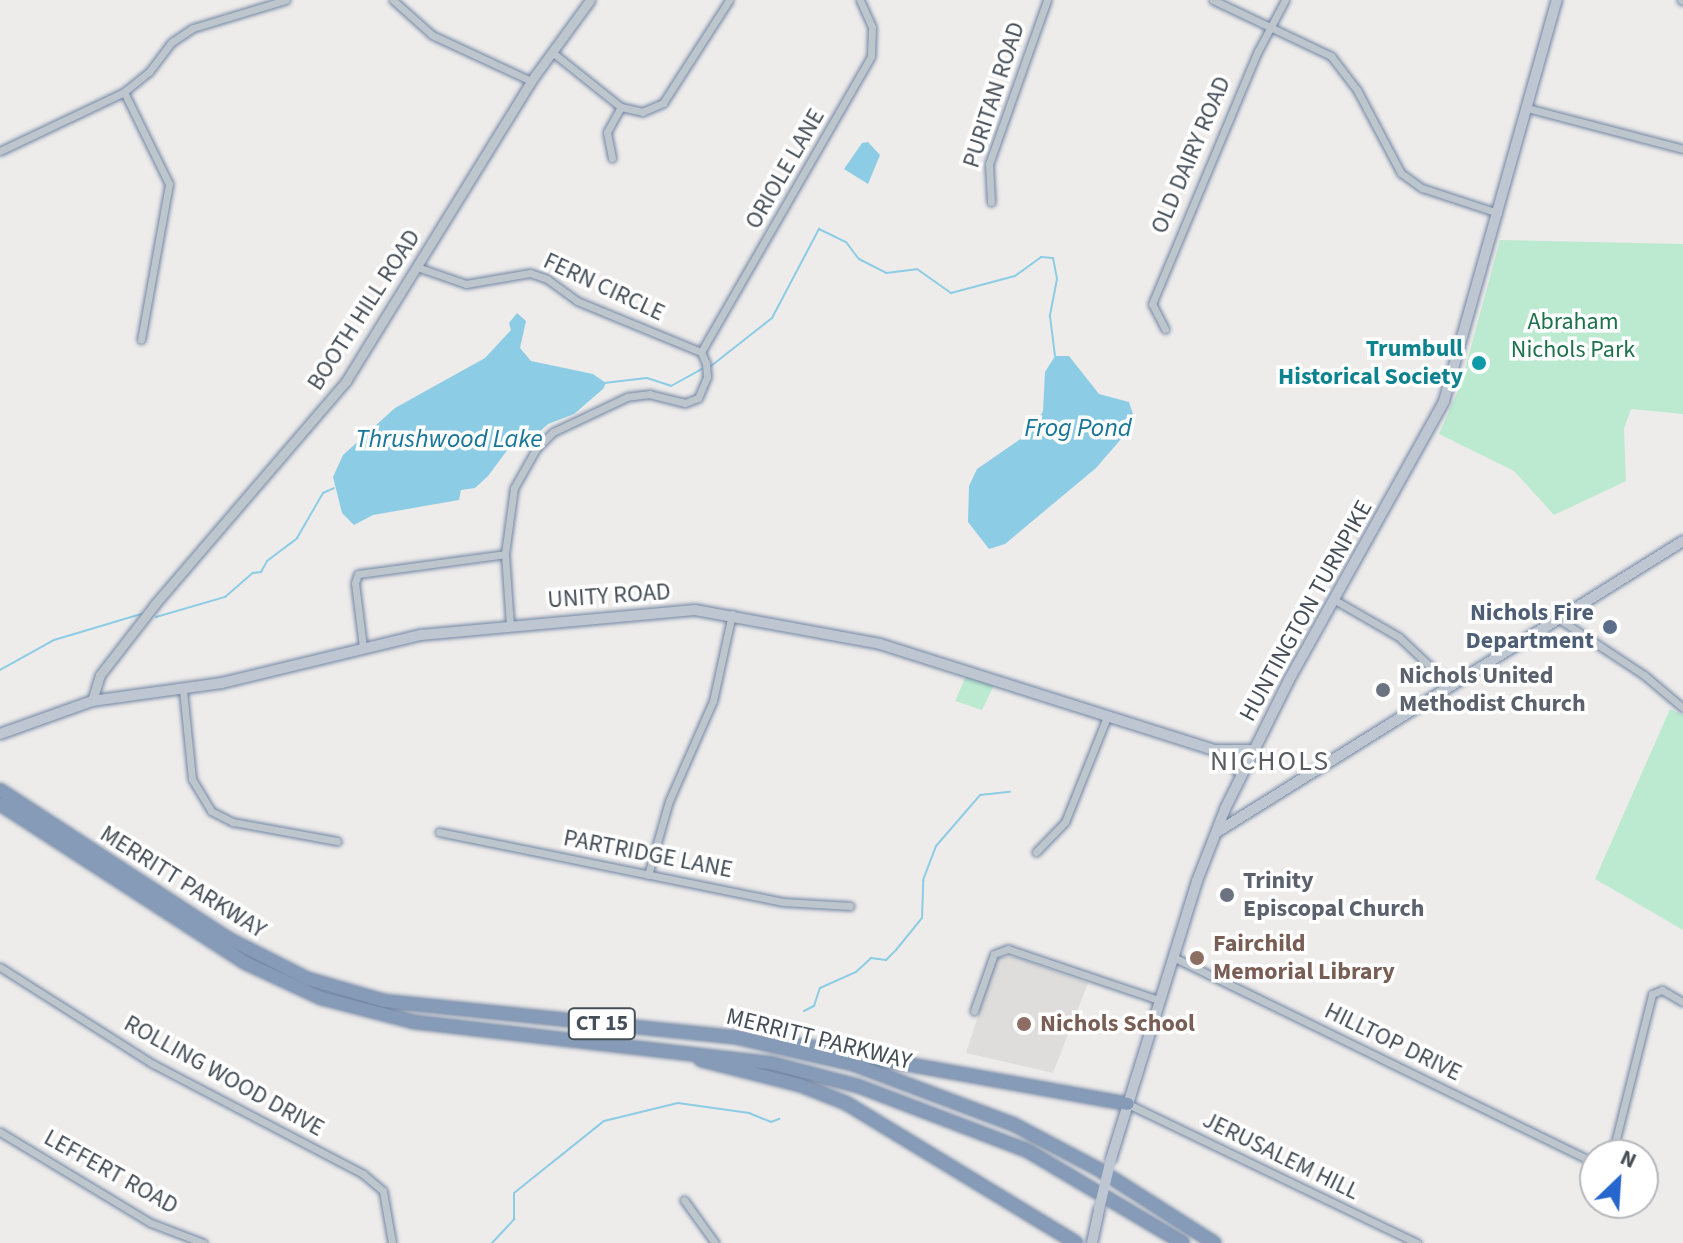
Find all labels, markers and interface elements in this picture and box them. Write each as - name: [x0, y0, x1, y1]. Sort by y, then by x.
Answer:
- street label: PURITAN ROAD: [957, 19, 1031, 171]
- street label: OLD DAIRY ROAD: [1145, 72, 1237, 238]
- street label: ORIOLE LANE: [739, 104, 831, 234]
- street label: BOOTH HILL ROAD: [301, 224, 427, 396]
- street label: FERN CIRCLE: [539, 246, 669, 328]
- park label: Abraham Nichols Park: [1511, 308, 1635, 364]
- place label: Trumbull Historical Society: [1278, 335, 1463, 391]
- marker: Trumbull Historical Society: [1470, 354, 1488, 372]
- water label: Frog Pond: [1024, 412, 1132, 444]
- water label: Thrushwood Lake: [355, 423, 543, 455]
- street label: HUNTINGTON TURNPIKE: [1233, 495, 1379, 727]
- street label: UNITY ROAD: [547, 577, 671, 615]
- place label: Nichols Fire Department: [1466, 599, 1594, 655]
- marker: Nichols Fire Department: [1601, 618, 1619, 636]
- place label: Nichols United Methodist Church: [1399, 662, 1586, 718]
- marker: Nichols United Methodist Church: [1374, 681, 1392, 699]
- district label: NICHOLS: [1210, 744, 1330, 778]
- street label: MERRITT PARKWAY: [95, 819, 271, 945]
- street label: PARTRIDGE LANE: [561, 823, 735, 885]
- place label: Trinity Episcopal Church: [1243, 867, 1424, 923]
- marker: Trinity Episcopal Church: [1218, 886, 1236, 904]
- place label: Fairchild Memorial Library: [1213, 930, 1395, 986]
- marker: Fairchild Memorial Library: [1188, 949, 1206, 967]
- street label: HILLTOP DRIVE: [1320, 996, 1466, 1088]
- street label: MERRITT PARKWAY: [723, 1002, 915, 1076]
- road number: CT 15: [566, 1006, 638, 1042]
- street label: ROLLING WOOD DRIVE: [119, 1009, 329, 1143]
- place label: Nichols School: [1040, 1010, 1195, 1038]
- marker: Nichols School: [1015, 1015, 1033, 1033]
- street label: JERUSALEM HILL: [1198, 1106, 1364, 1206]
- street label: LEFFERT ROAD: [39, 1123, 183, 1221]
- north arrow: [1579, 1139, 1659, 1219]
- text: N: [1615, 1141, 1642, 1177]

